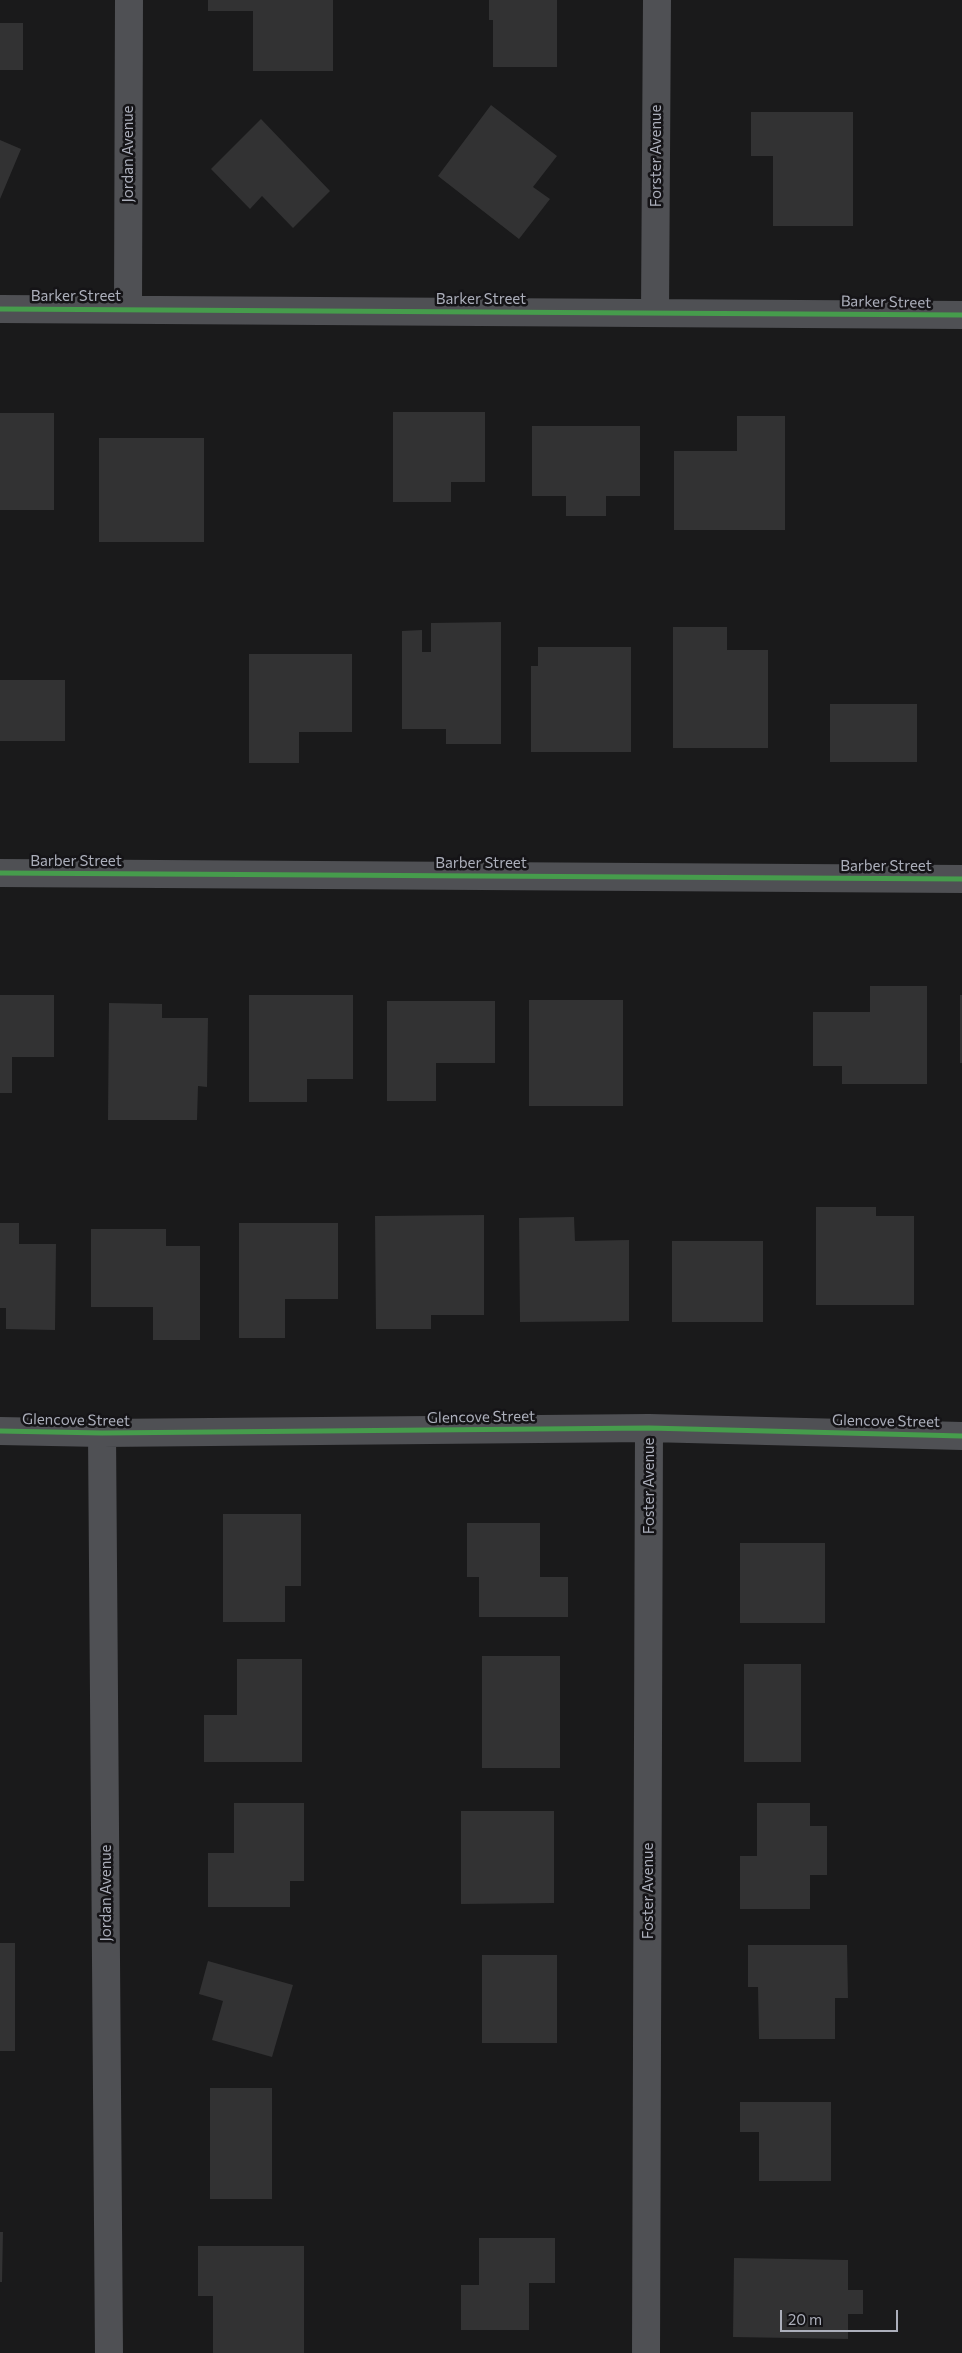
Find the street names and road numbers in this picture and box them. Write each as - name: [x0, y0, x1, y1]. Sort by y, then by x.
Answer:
- street label: Jordan Avenue: [119, 105, 137, 203]
- street label: Forster Avenue: [647, 105, 665, 207]
- street label: Barker Street: [31, 287, 121, 305]
- street label: Barker Street: [436, 290, 526, 308]
- street label: Barker Street: [841, 292, 931, 312]
- street label: Barber Street: [30, 852, 122, 870]
- street label: Barber Street: [435, 854, 527, 872]
- street label: Barber Street: [840, 857, 932, 875]
- street label: Glencove Street: [427, 1407, 535, 1427]
- street label: Glencove Street: [22, 1410, 130, 1430]
- street label: Glencove Street: [832, 1411, 940, 1431]
- street label: Foster Avenue: [640, 1438, 658, 1534]
- street label: Foster Avenue: [639, 1843, 657, 1939]
- street label: Jordan Avenue: [97, 1844, 115, 1942]

